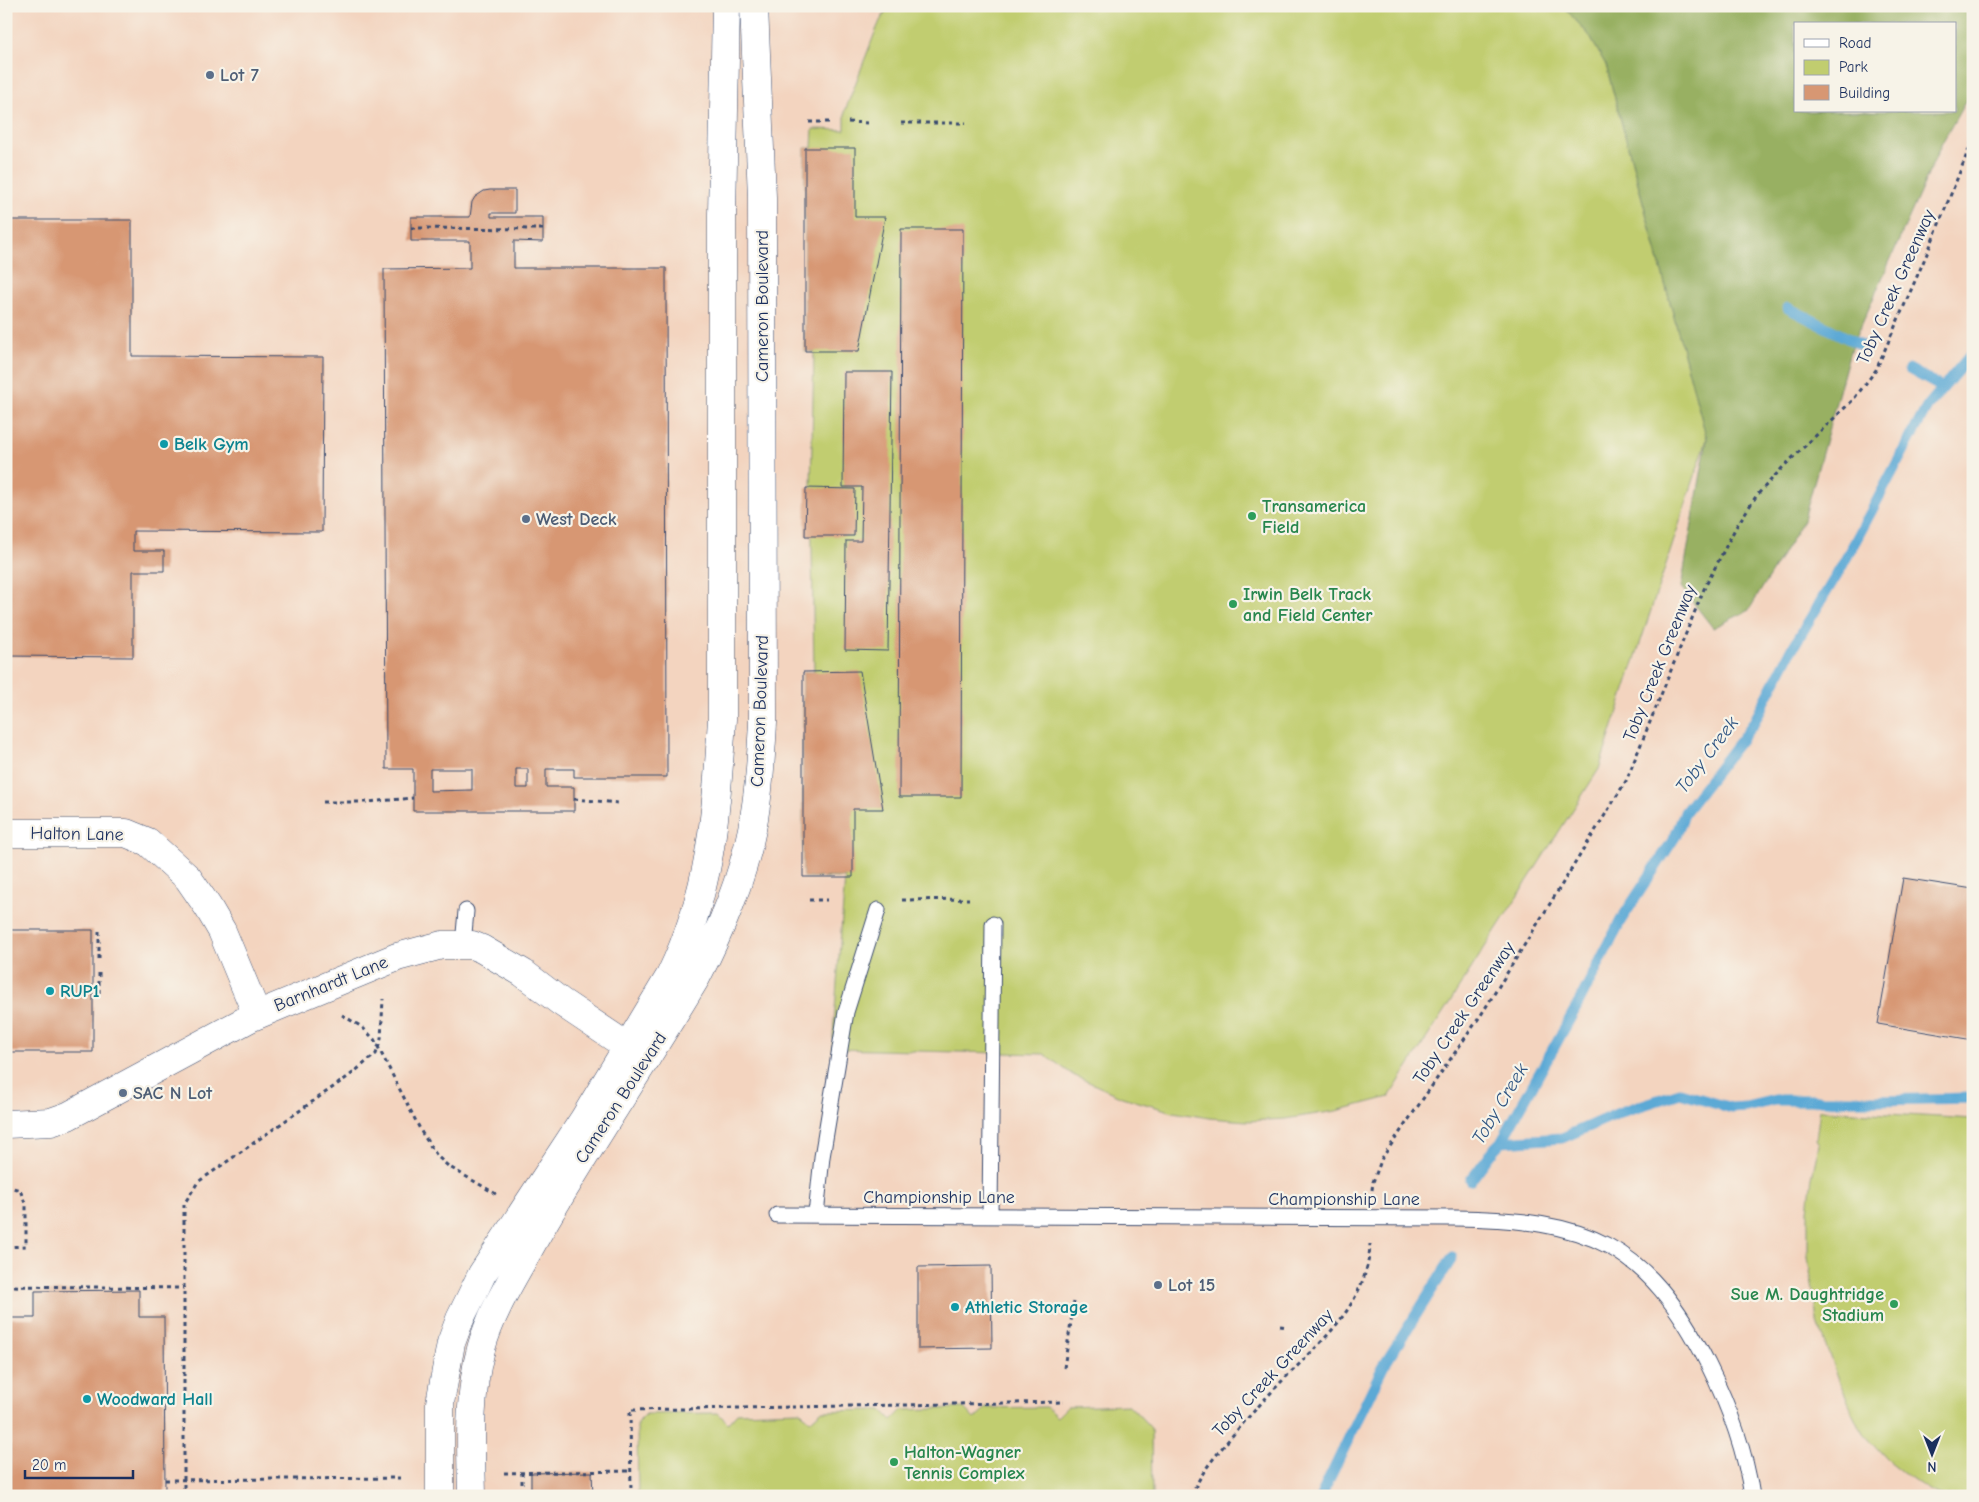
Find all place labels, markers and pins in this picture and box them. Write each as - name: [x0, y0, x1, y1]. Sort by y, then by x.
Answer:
- place label: Lot 7: [220, 65, 259, 86]
- marker: Lot 7: [204, 69, 216, 81]
- place label: Belk Gym: [174, 434, 249, 455]
- marker: Belk Gym: [158, 438, 170, 450]
- place label: Transamerica Field: [1262, 496, 1366, 538]
- place label: West Deck: [536, 509, 617, 530]
- marker: Transamerica Field: [1246, 510, 1258, 522]
- marker: West Deck: [520, 513, 532, 525]
- place label: Irwin Belk Track and Field Center: [1243, 584, 1373, 626]
- marker: Irwin Belk Track and Field Center: [1227, 598, 1239, 610]
- place label: RUP1: [60, 981, 100, 1002]
- marker: RUP1: [44, 985, 56, 997]
- place label: SAC N Lot: [133, 1083, 213, 1104]
- marker: SAC N Lot: [117, 1087, 129, 1099]
- place label: Lot 15: [1168, 1275, 1215, 1296]
- marker: Lot 15: [1152, 1279, 1164, 1291]
- place label: Sue M. Daughtridge Stadium: [1731, 1284, 1884, 1326]
- place label: Athletic Storage: [965, 1297, 1088, 1318]
- marker: Sue M. Daughtridge Stadium: [1888, 1298, 1900, 1310]
- marker: Athletic Storage: [949, 1301, 961, 1313]
- place label: Woodward Hall: [97, 1389, 213, 1410]
- marker: Woodward Hall: [81, 1393, 93, 1405]
- place label: Halton-Wagner Tennis Complex: [904, 1442, 1025, 1484]
- marker: Halton-Wagner Tennis Complex: [888, 1456, 900, 1468]

